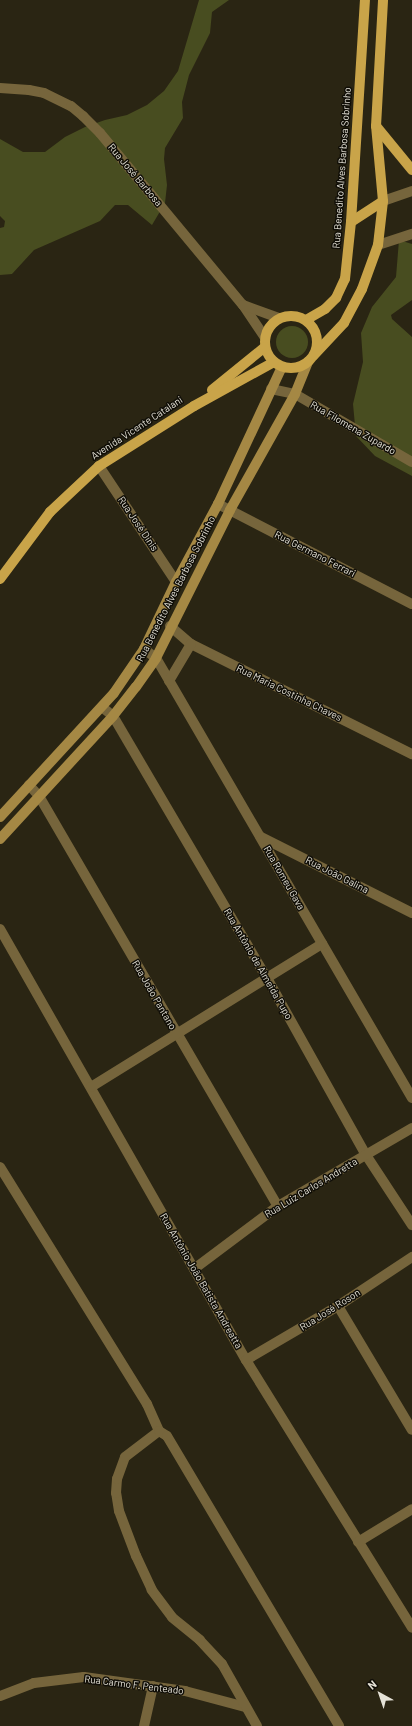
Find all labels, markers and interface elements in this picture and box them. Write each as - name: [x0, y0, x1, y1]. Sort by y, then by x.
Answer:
- street label: Rua Benedito Alves Barbosa Sobrinho: [330, 87, 354, 249]
- street label: Rua José Barbosa: [105, 141, 165, 209]
- street label: Avenida Vicente Catalani: [89, 394, 185, 462]
- street label: Rua Filomena Zupardo: [308, 399, 398, 457]
- street label: Rua José Dinis: [115, 494, 161, 554]
- street label: Rua Benedito Alves Barbosa Sobrinho: [134, 514, 218, 664]
- street label: Rua Germano Ferrari: [273, 528, 357, 580]
- street label: Rua Maria Costinha Chaves: [234, 662, 344, 724]
- street label: Rua Romeu Gava: [261, 844, 307, 912]
- street label: Rua João Galina: [304, 854, 370, 896]
- street label: Rua Antônio de Almeida Pupo: [221, 906, 295, 1022]
- street label: Rua João Pantano: [129, 958, 179, 1032]
- street label: Rua Luiz Carlos Andretta: [262, 1156, 360, 1220]
- street label: Rua Antônio João Batista Andreatta: [157, 1211, 245, 1351]
- street label: Rua José Roson: [298, 1287, 362, 1333]
- street label: Rua Carmo F. Penteado: [84, 1673, 184, 1697]
- north arrow: [360, 1674, 400, 1714]
- text: N: [365, 1677, 379, 1692]

